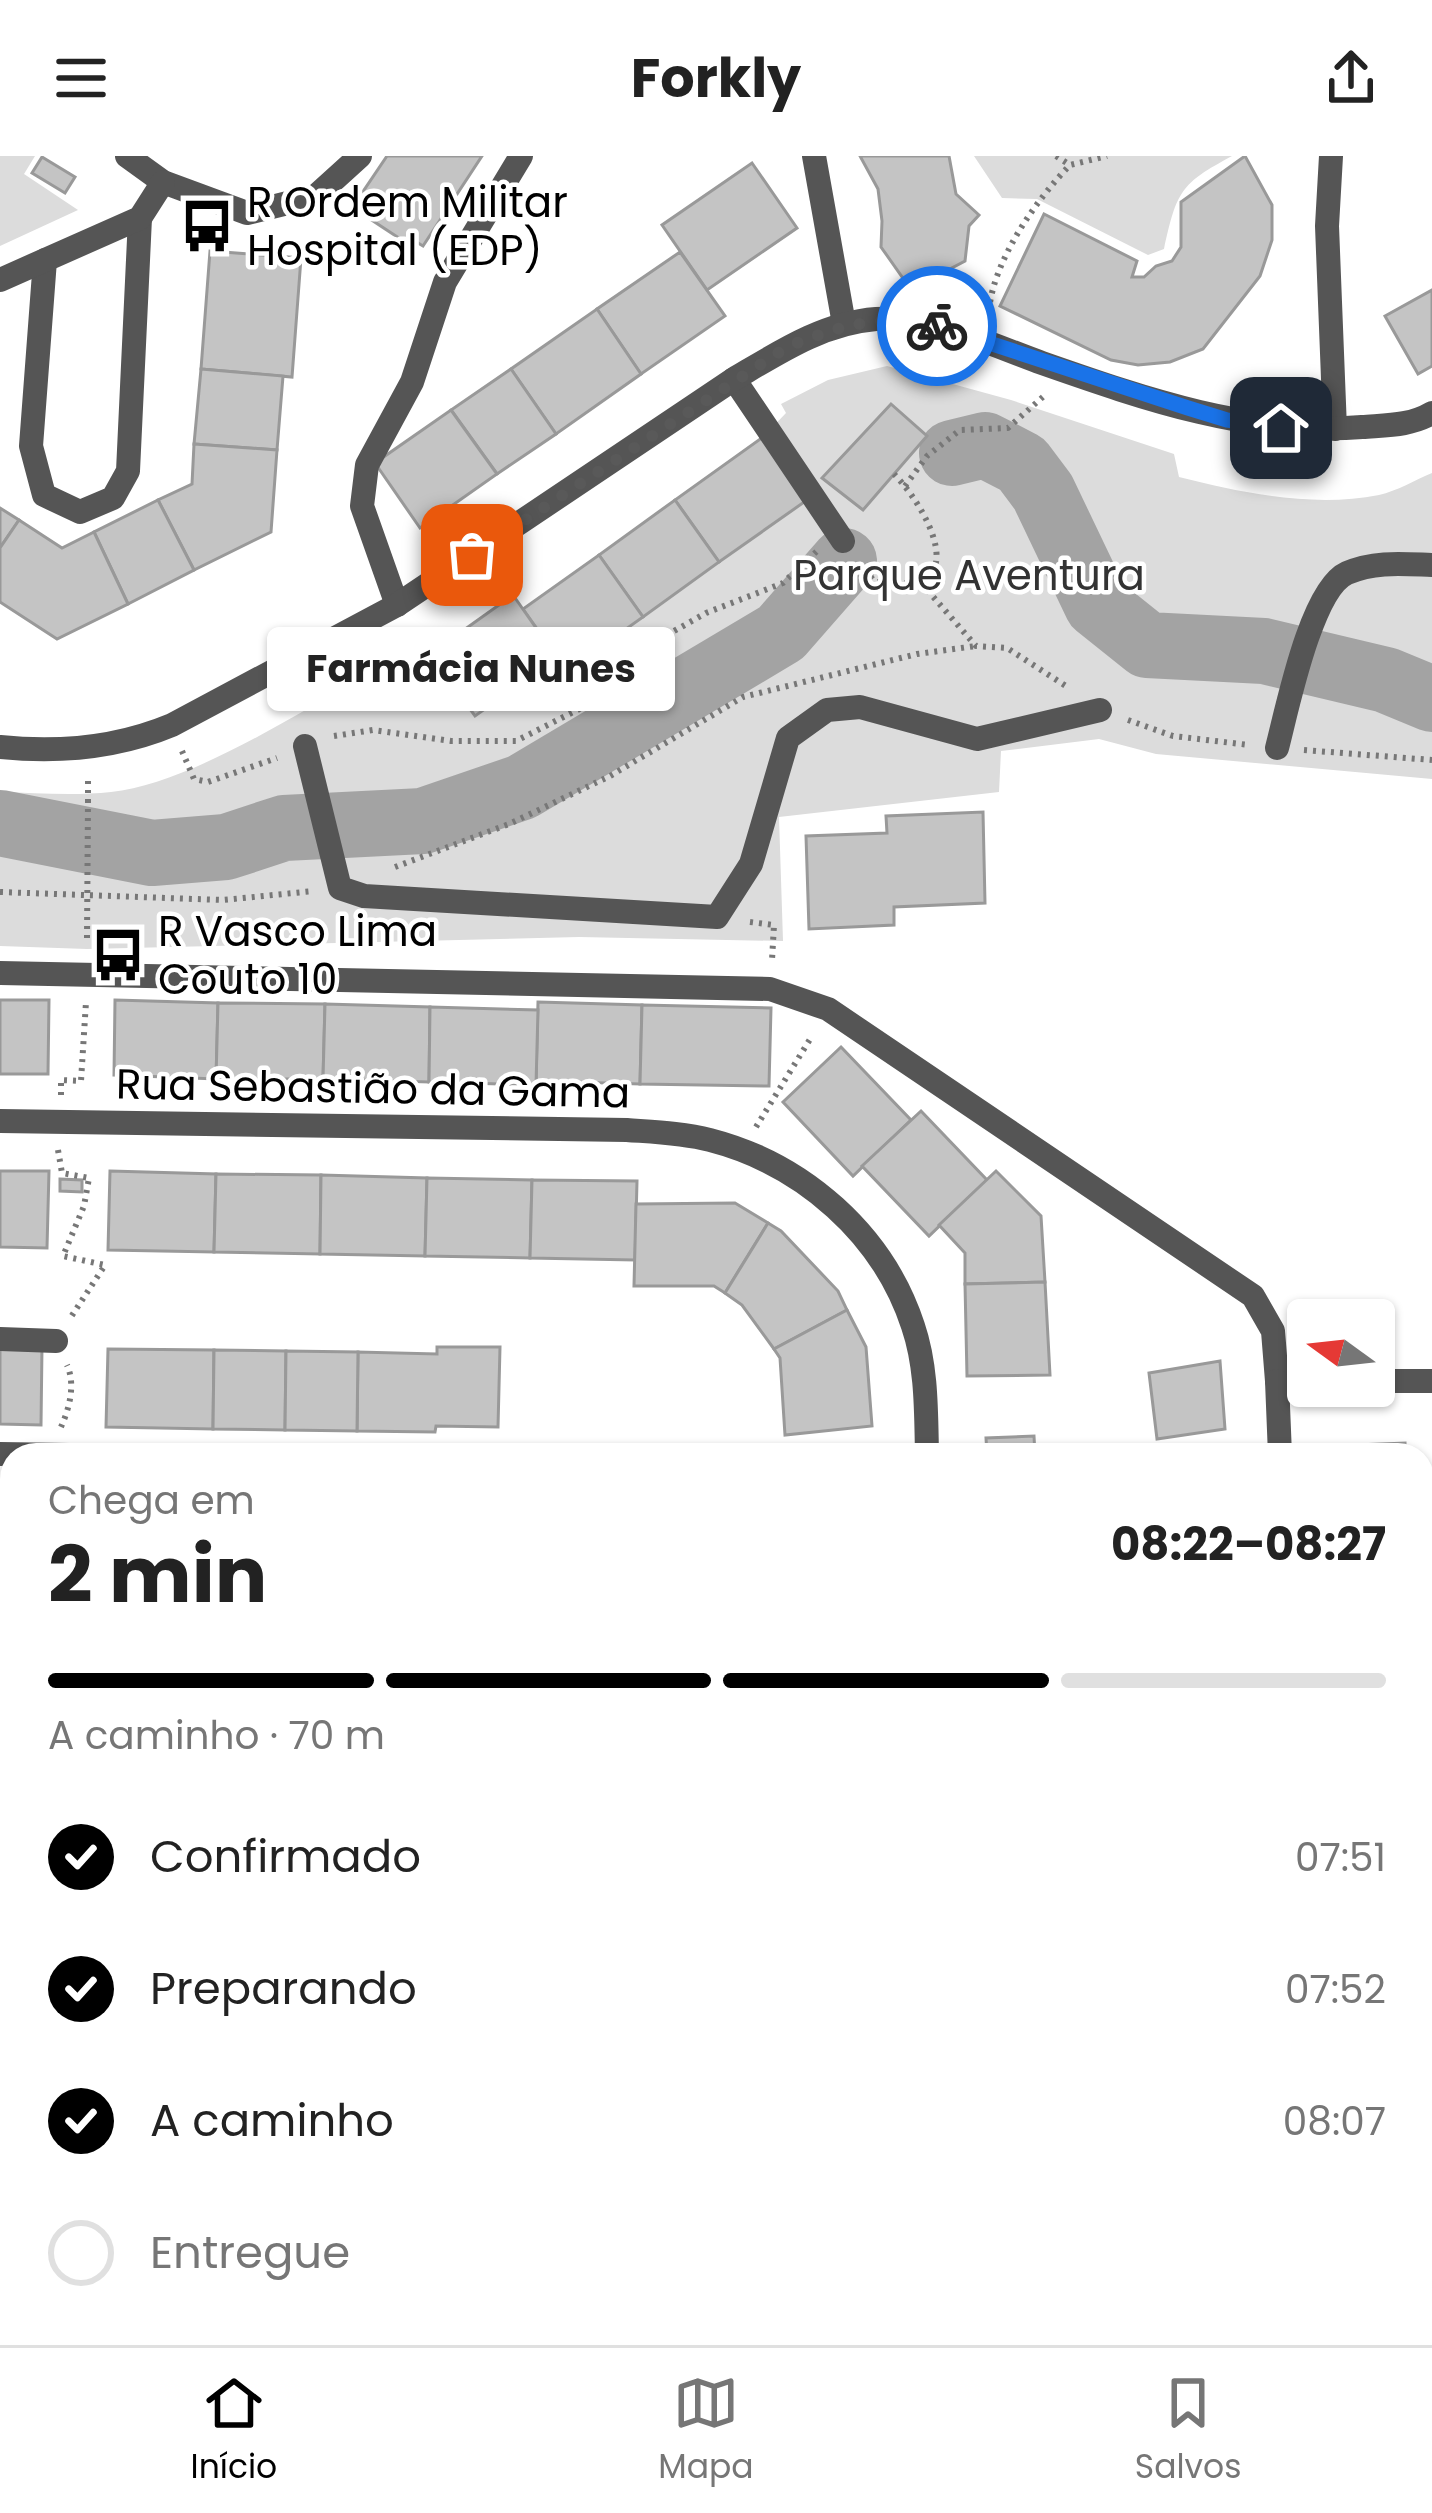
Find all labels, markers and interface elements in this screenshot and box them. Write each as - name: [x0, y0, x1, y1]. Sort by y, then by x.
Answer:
- text: Forkly: [631, 40, 801, 116]
- icon: menu: [48, 45, 114, 111]
- icon: share: [1318, 45, 1384, 111]
- place label: R Ordem Militar Hospital (EDP): [247, 173, 568, 280]
- bus stop icon: R Ordem Militar Hospital (EDP): [178, 197, 236, 255]
- courier: [877, 266, 997, 386]
- icon: bike: [904, 293, 970, 359]
- pin: [1230, 377, 1332, 479]
- icon: home: [1248, 395, 1314, 461]
- pin: [421, 504, 523, 606]
- icon: bag: [439, 522, 505, 588]
- park label: Parque Aventura: [793, 546, 1145, 605]
- callout: Farmácia Nunes: [268, 627, 676, 711]
- text: Farmácia Nunes: [306, 641, 636, 696]
- place label: R Vasco Lima Couto 10: [158, 902, 437, 1009]
- bus stop icon: R Vasco Lima Couto 10: [89, 926, 147, 984]
- street label: Rua Sebastião da Gama: [115, 1055, 631, 1122]
- north arrow: [1287, 1299, 1395, 1407]
- map controls: [1287, 1299, 1395, 1407]
- text: Chega em: [48, 1473, 255, 1528]
- text: 08:22–08:27: [1111, 1513, 1386, 1576]
- text: 2 min: [48, 1520, 267, 1629]
- text: A caminho · 70 m: [48, 1708, 385, 1763]
- icon: check: [48, 1824, 114, 1890]
- text: Confirmado: [150, 1825, 421, 1888]
- text: 07:51: [1295, 1830, 1386, 1885]
- icon: check: [48, 1956, 114, 2022]
- text: Preparando: [150, 1957, 417, 2020]
- text: 07:52: [1285, 1962, 1386, 2017]
- icon: check: [48, 2088, 114, 2154]
- text: A caminho: [150, 2089, 394, 2152]
- text: 08:07: [1283, 2094, 1386, 2149]
- text: Entregue: [150, 2221, 350, 2284]
- tab: Início: [191, 2370, 277, 2492]
- tab: Mapa: [658, 2370, 754, 2492]
- tab: Salvos: [1135, 2370, 1241, 2492]

